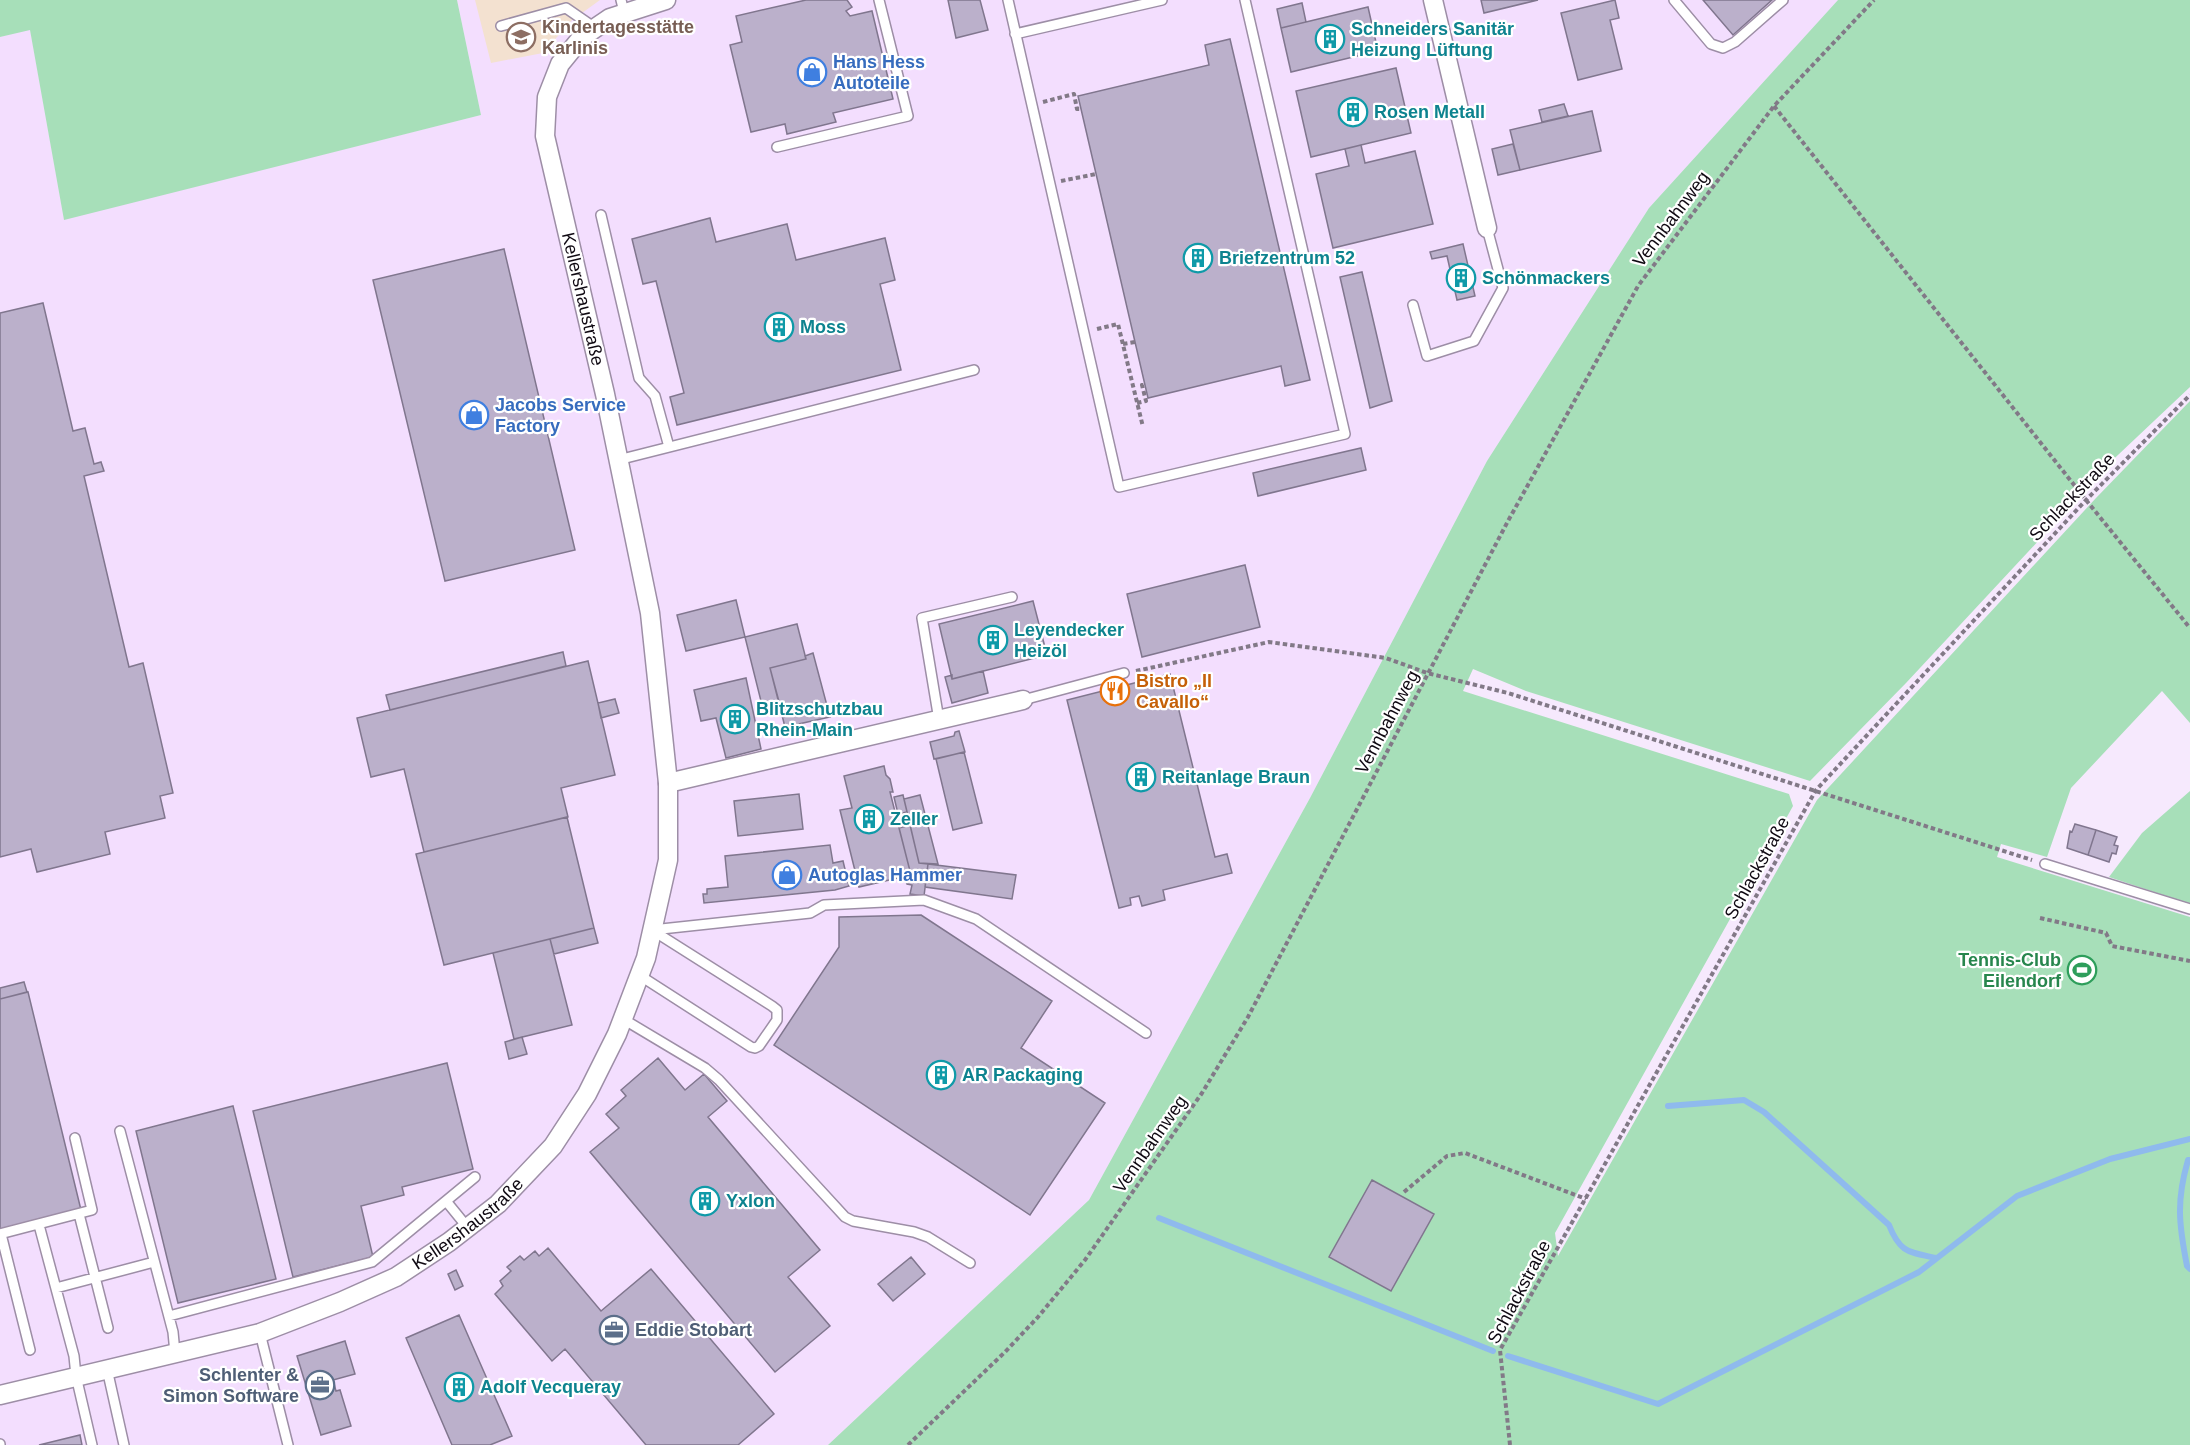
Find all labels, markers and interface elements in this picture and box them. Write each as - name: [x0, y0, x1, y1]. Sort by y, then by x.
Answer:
- place label: Kindertagesstätte Karlinis: [542, 17, 694, 58]
- place label: Schneiders Sanitär Heizung Lüftung: [1351, 19, 1514, 60]
- school or university icon: Kindertagesstätte Karlinis: [505, 21, 537, 53]
- building icon: Schneiders Sanitär Heizung Lüftung: [1314, 23, 1346, 55]
- place label: Hans Hess Autoteile: [833, 52, 925, 93]
- shop icon: Hans Hess Autoteile: [796, 56, 828, 88]
- building icon: Rosen Metall: [1337, 96, 1369, 128]
- place label: Rosen Metall: [1374, 102, 1485, 122]
- street label: Vennbahnweg: [1629, 167, 1713, 271]
- street label: Kellershaustraße: [558, 230, 608, 368]
- building icon: Briefzentrum 52: [1182, 242, 1214, 274]
- place label: Briefzentrum 52: [1219, 248, 1355, 268]
- building icon: Schönmackers: [1445, 262, 1477, 294]
- place label: Schönmackers: [1482, 268, 1610, 288]
- building icon: Moss: [763, 311, 795, 343]
- place label: Moss: [800, 317, 846, 337]
- place label: Jacobs Service Factory: [495, 395, 626, 436]
- shop icon: Jacobs Service Factory: [458, 399, 490, 431]
- street label: Schlackstraße: [2025, 449, 2119, 545]
- place label: Leyendecker Heizöl: [1014, 620, 1124, 661]
- building icon: Leyendecker Heizöl: [977, 624, 1009, 656]
- street label: Vennbahnweg: [1351, 667, 1423, 777]
- place label: Bistro „Il Cavallo“: [1136, 671, 1212, 712]
- restaurant icon: Bistro „Il Cavallo“: [1099, 675, 1131, 707]
- place label: Blitzschutzbau Rhein-Main: [756, 699, 883, 740]
- building icon: Blitzschutzbau Rhein-Main: [719, 703, 751, 735]
- building icon: Reitanlage Braun: [1125, 761, 1157, 793]
- place label: Reitanlage Braun: [1162, 767, 1310, 787]
- building icon: Zeller: [853, 803, 885, 835]
- place label: Zeller: [890, 809, 938, 829]
- street label: Schlackstraße: [1721, 813, 1793, 923]
- shop icon: Autoglas Hammer: [771, 859, 803, 891]
- place label: Autoglas Hammer: [808, 865, 962, 885]
- place label: Tennis-Club Eilendorf: [1958, 950, 2062, 991]
- sports icon: Tennis-Club Eilendorf: [2066, 954, 2098, 986]
- building icon: AR Packaging: [925, 1059, 957, 1091]
- place label: AR Packaging: [962, 1065, 1083, 1085]
- street label: Vennbahnweg: [1109, 1092, 1191, 1196]
- street label: Kellershaustraße: [408, 1174, 527, 1273]
- building icon: Yxlon: [689, 1185, 721, 1217]
- place label: Yxlon: [726, 1191, 775, 1211]
- street label: Schlackstraße: [1483, 1237, 1555, 1347]
- office icon: Eddie Stobart: [598, 1314, 630, 1346]
- place label: Eddie Stobart: [635, 1320, 752, 1340]
- place label: Schlenter & Simon Software: [163, 1365, 299, 1406]
- office icon: Schlenter & Simon Software: [304, 1369, 336, 1401]
- building icon: Adolf Vecqueray: [443, 1371, 475, 1403]
- place label: Adolf Vecqueray: [480, 1377, 621, 1397]

